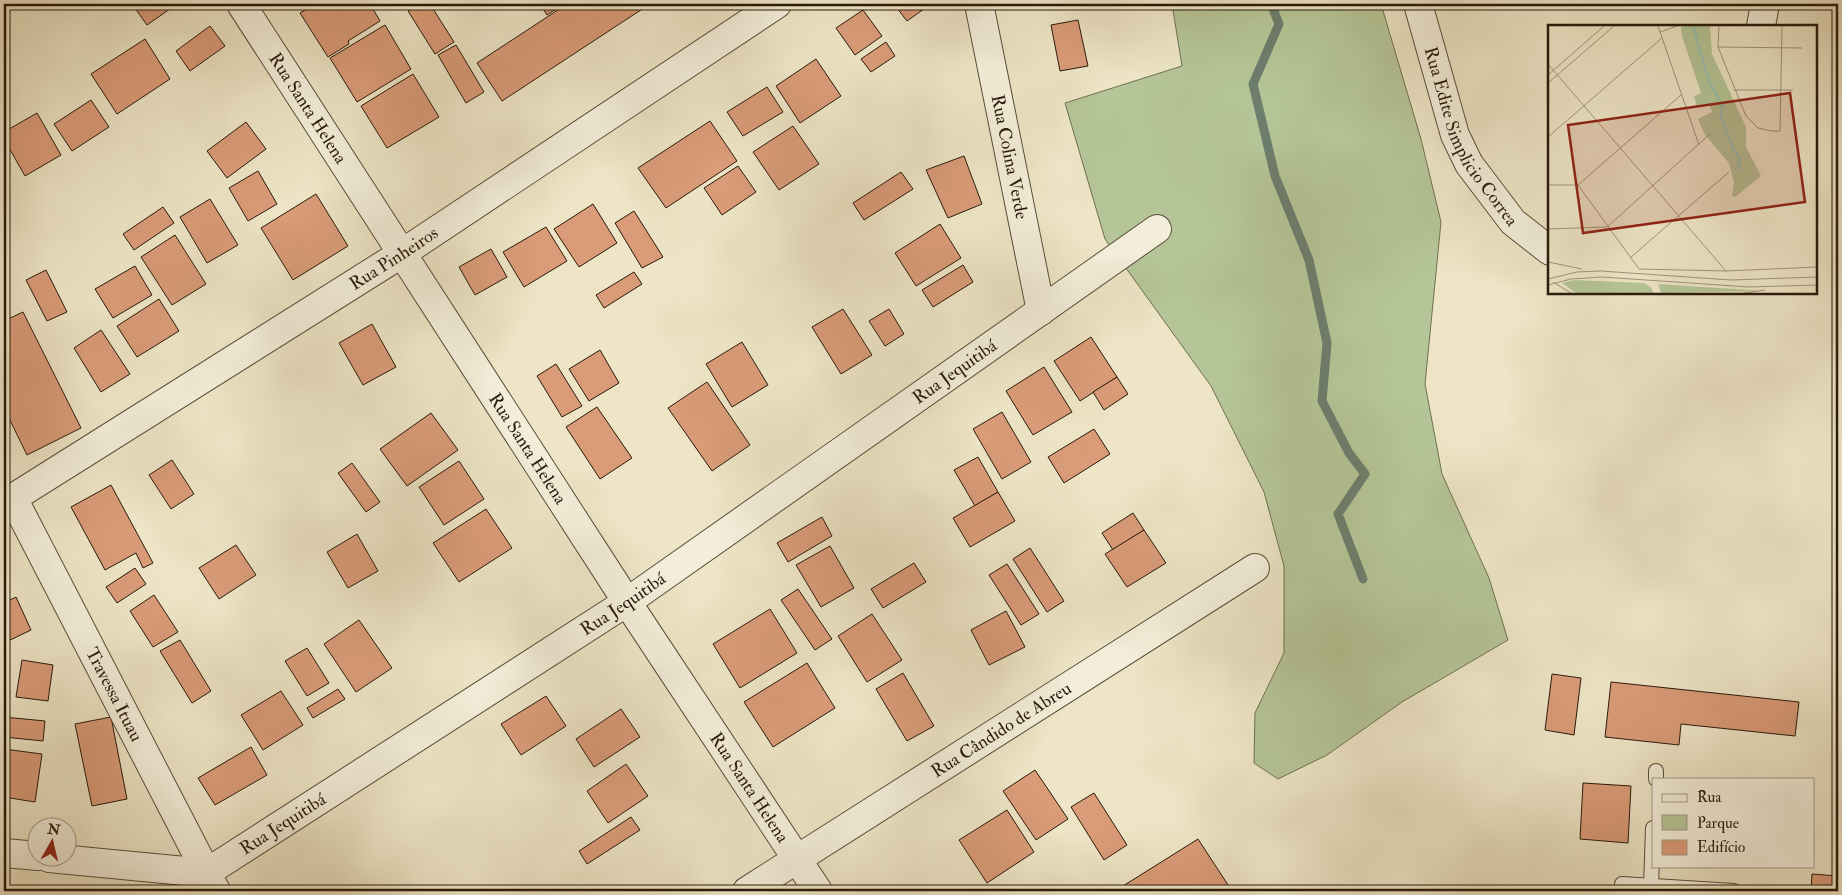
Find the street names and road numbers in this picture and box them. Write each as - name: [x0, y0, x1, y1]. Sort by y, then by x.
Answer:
- street label: Rua Edite Simplicio Correa: [1419, 44, 1523, 231]
- street label: Rua Santa Helena: [264, 49, 352, 169]
- street label: Rua Colina Verde: [986, 93, 1033, 222]
- street label: Rua Pinheiros: [345, 222, 443, 296]
- street label: Rua Jequitibá: [908, 334, 1002, 409]
- street label: Rua Santa Helena: [483, 389, 572, 509]
- street label: Rua Jequitibá: [576, 567, 671, 641]
- street label: Travessa Ituau: [80, 644, 148, 746]
- street label: Rua Cândido de Abreu: [927, 677, 1076, 783]
- street label: Rua Santa Helena: [704, 728, 794, 848]
- street label: Rua Jequitibá: [236, 788, 331, 860]

